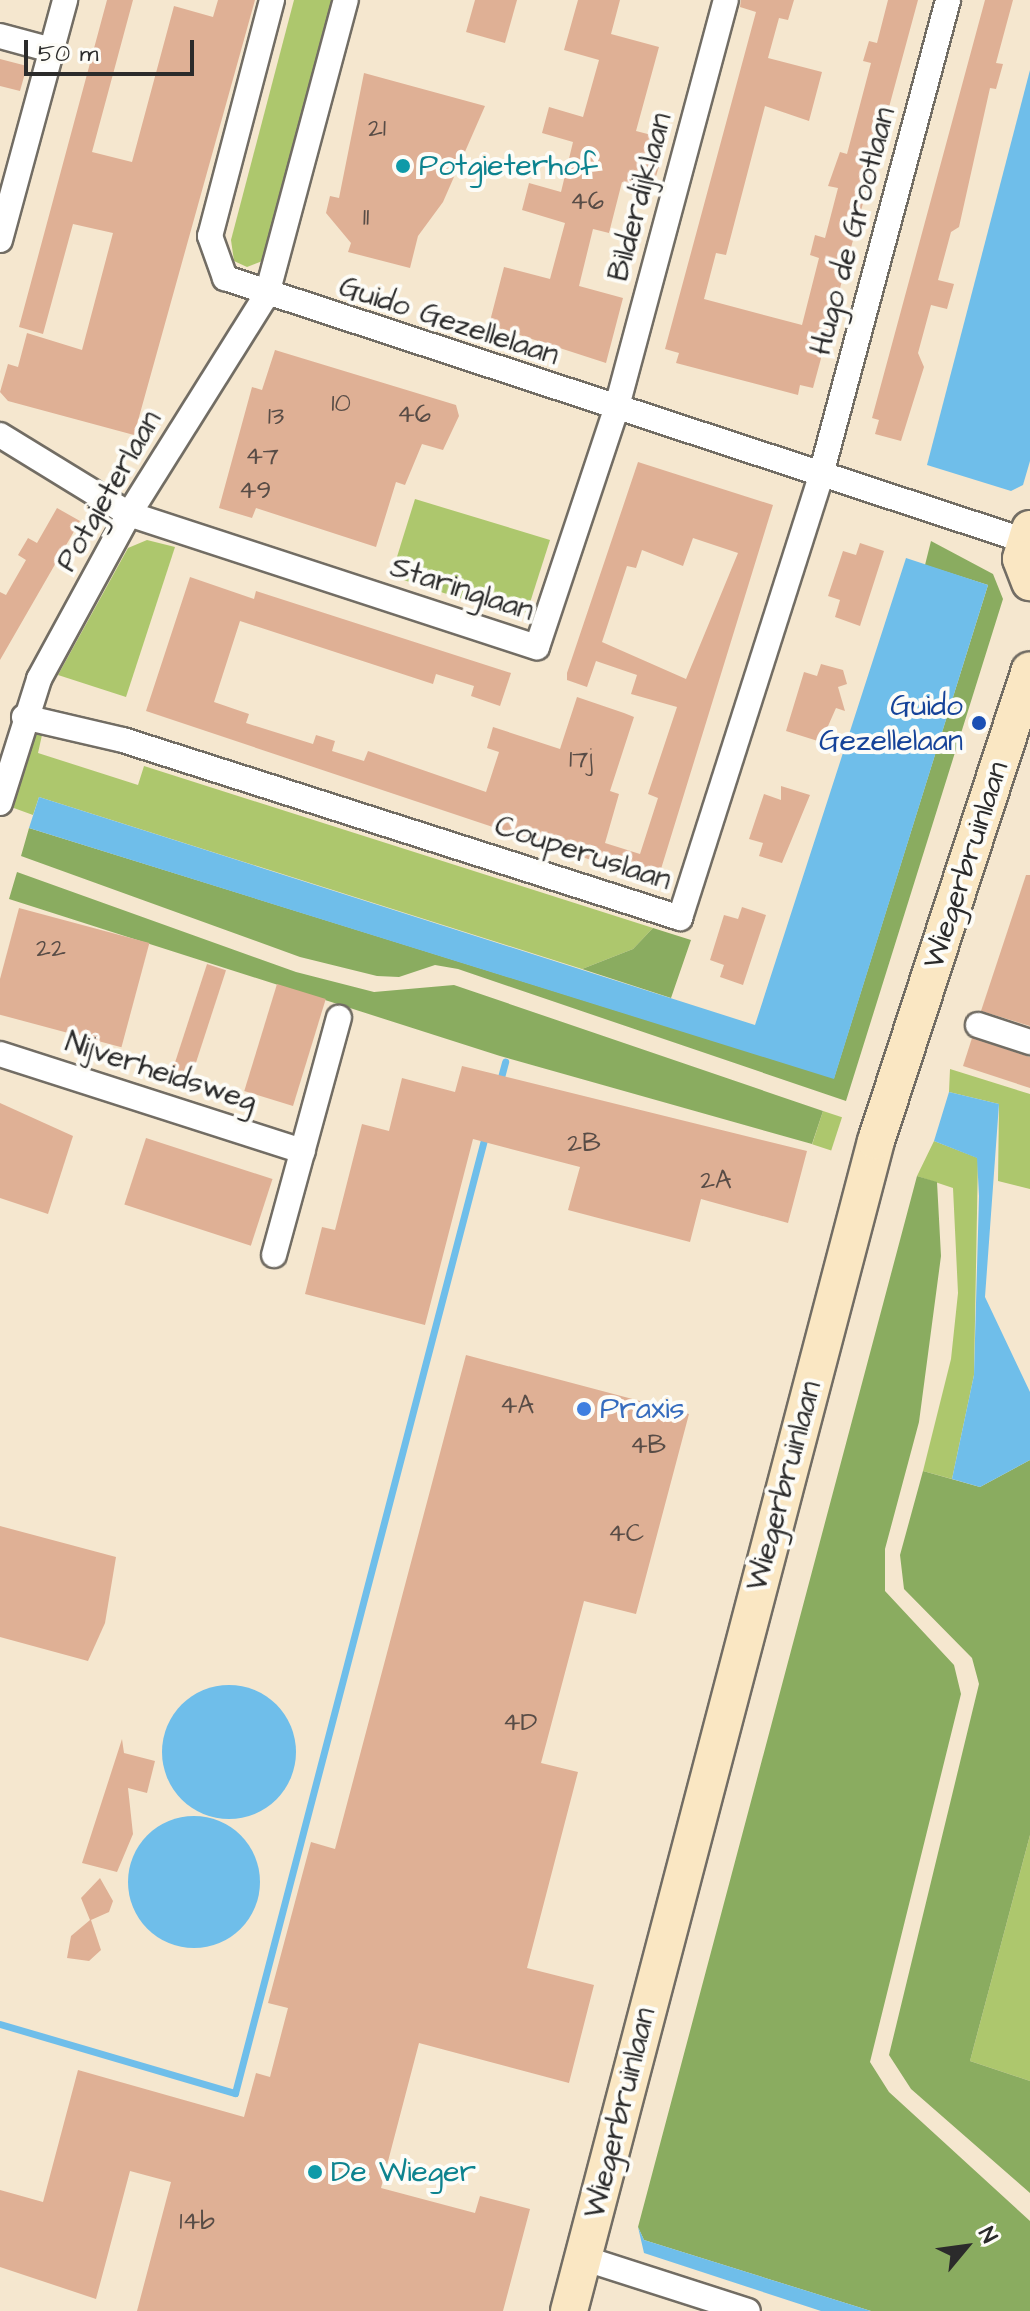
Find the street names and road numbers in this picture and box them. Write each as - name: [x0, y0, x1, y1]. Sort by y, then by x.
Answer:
- street label: Hugo de Grootlaan: [803, 103, 903, 359]
- street label: Bilderdijklaan: [600, 109, 680, 285]
- street label: Guido Gezellelaan: [335, 269, 563, 373]
- street label: Potgieterlaan: [49, 404, 169, 578]
- street label: Staringlaan: [386, 549, 538, 629]
- street label: Wiegerbruinlaan: [916, 757, 1016, 973]
- street label: Couperuslaan: [490, 808, 676, 898]
- street label: Nijverheidsweg: [61, 1024, 261, 1120]
- street label: Wiegerbruinlaan: [739, 1377, 829, 1595]
- street label: Wiegerbruinlaan: [576, 2004, 664, 2222]

